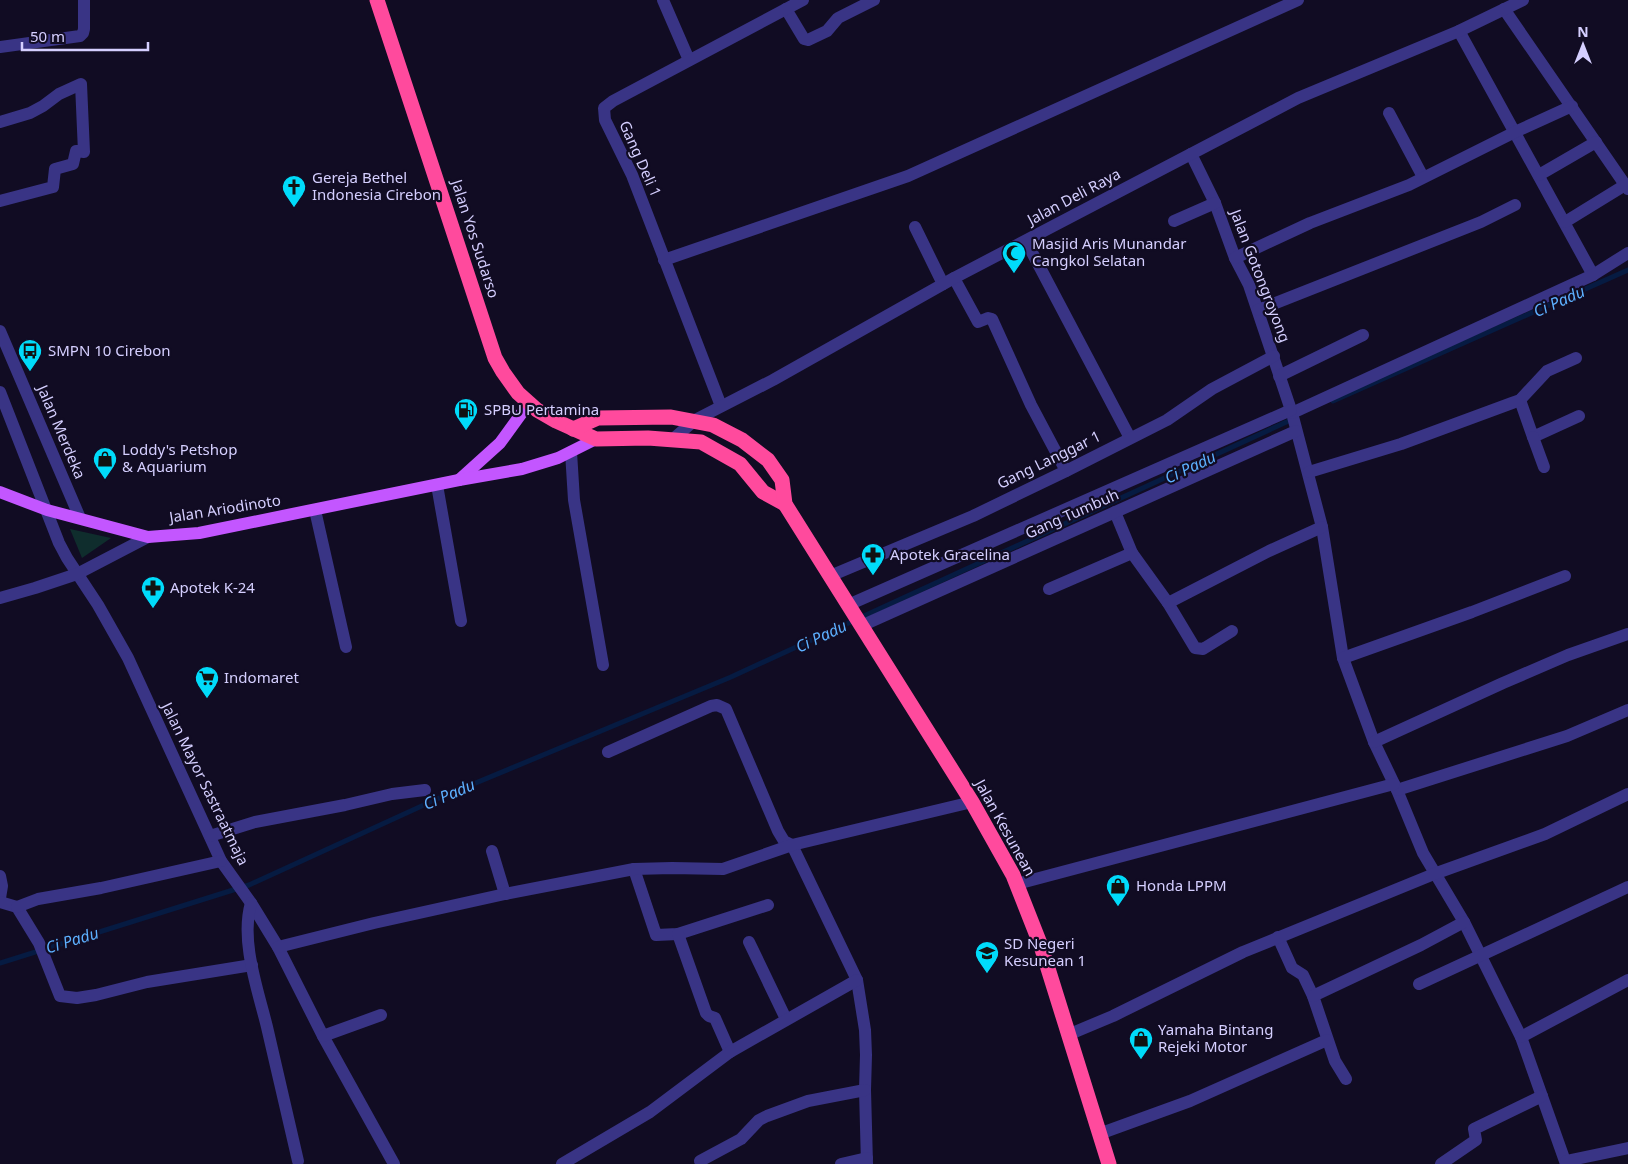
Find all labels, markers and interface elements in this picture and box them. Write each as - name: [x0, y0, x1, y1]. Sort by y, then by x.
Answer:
- scale bar: [22, 20, 149, 52]
- north arrow: [1558, 20, 1608, 70]
- text: N: [1577, 22, 1589, 41]
- text: 50 m: [30, 26, 65, 46]
- street label: Gang Deli 1: [615, 117, 667, 200]
- street label: Jalan Deli Raya: [1022, 163, 1124, 230]
- place label: Gereja Bethel Indonesia Cirebon: [312, 167, 441, 204]
- church icon: Gereja Bethel Indonesia Cirebon: [281, 174, 307, 208]
- street label: Jalan Yos Sudarso: [447, 175, 505, 300]
- street label: Jalan Gotongroyong: [1226, 204, 1296, 345]
- place label: Masjid Aris Munandar Cangkol Selatan: [1032, 233, 1186, 270]
- mosque icon: Masjid Aris Munandar Cangkol Selatan: [1001, 240, 1027, 274]
- water label: Ci Padu: [1530, 280, 1588, 322]
- bus stop icon: SMPN 10 Cirebon: [17, 338, 43, 372]
- place label: SMPN 10 Cirebon: [48, 340, 171, 360]
- street label: Jalan Merdeka: [32, 380, 91, 482]
- fuel station icon: SPBU Pertamina: [453, 397, 479, 431]
- place label: SPBU Pertamina: [484, 399, 599, 419]
- street label: Gang Langgar 1: [993, 425, 1104, 493]
- place label: Loddy's Petshop & Aquarium: [122, 439, 237, 476]
- shop icon: Loddy's Petshop & Aquarium: [92, 446, 118, 480]
- water label: Ci Padu: [1161, 446, 1219, 488]
- street label: Gang Tumbuh: [1022, 484, 1122, 543]
- street label: Jalan Ariodinoto: [166, 489, 282, 527]
- pharmacy icon: Apotek Gracelina: [860, 542, 886, 576]
- place label: Apotek Gracelina: [890, 544, 1010, 564]
- pharmacy icon: Apotek K-24: [140, 575, 166, 609]
- place label: Apotek K-24: [170, 577, 255, 597]
- water label: Ci Padu: [792, 615, 850, 657]
- supermarket icon: Indomaret: [194, 665, 220, 699]
- place label: Indomaret: [224, 667, 299, 687]
- street label: Jalan Mayor Sastraatmaja: [157, 697, 254, 868]
- water label: Ci Padu: [420, 773, 478, 815]
- street label: Jalan Kesunean: [970, 774, 1041, 879]
- shop icon: Honda LPPM: [1105, 873, 1131, 907]
- place label: Honda LPPM: [1136, 875, 1227, 895]
- water label: Ci Padu: [43, 922, 101, 958]
- place label: SD Negeri Kesunean 1: [1004, 933, 1086, 970]
- school or university icon: SD Negeri Kesunean 1: [974, 940, 1000, 974]
- place label: Yamaha Bintang Rejeki Motor: [1158, 1019, 1273, 1056]
- shop icon: Yamaha Bintang Rejeki Motor: [1128, 1026, 1154, 1060]

